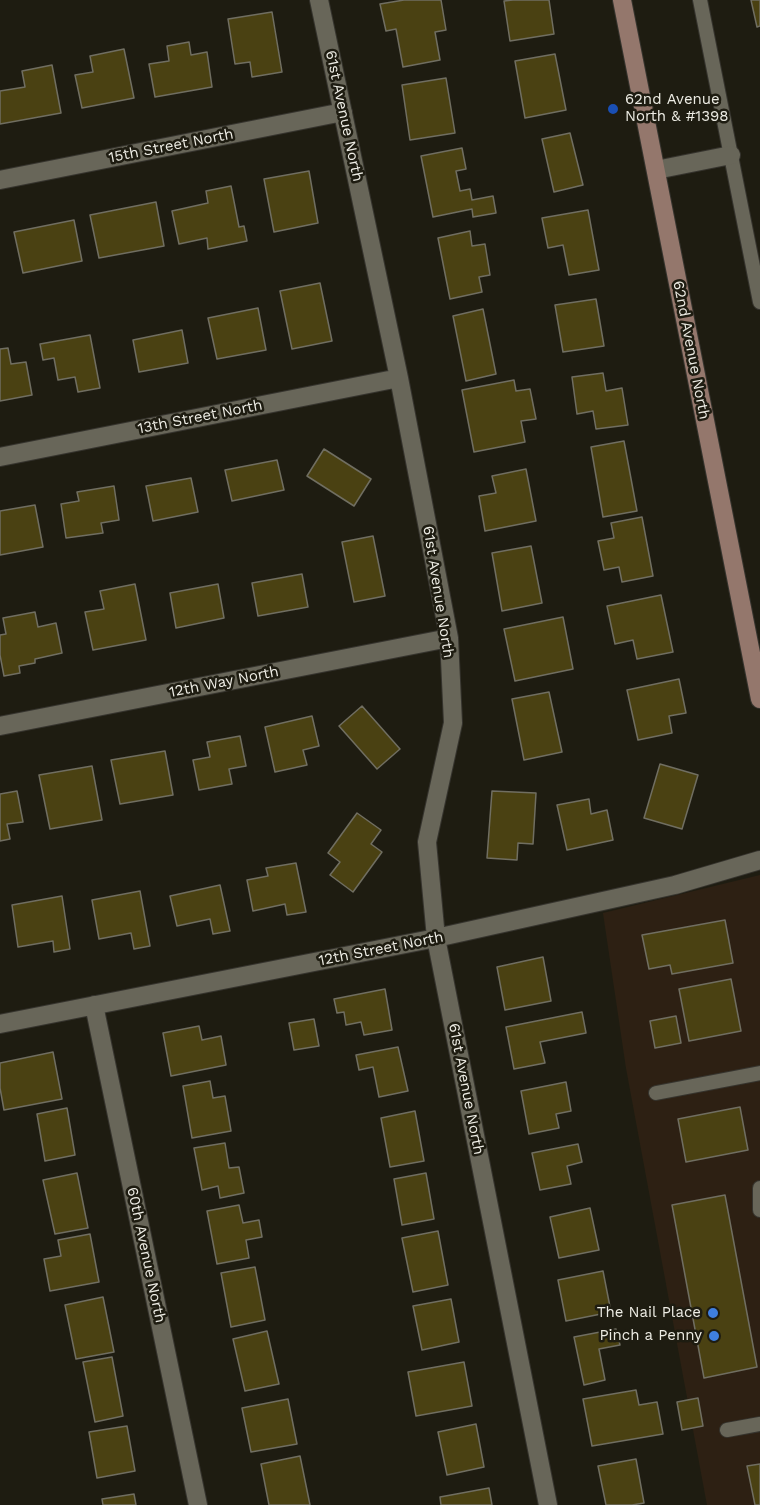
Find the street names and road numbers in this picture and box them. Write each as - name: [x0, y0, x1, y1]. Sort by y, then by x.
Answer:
- street label: 61st Avenue North: [321, 49, 367, 183]
- street label: 15th Street North: [107, 125, 235, 167]
- street label: 62nd Avenue North: [669, 279, 713, 421]
- street label: 13th Street North: [136, 396, 264, 438]
- street label: 61st Avenue North: [419, 525, 457, 659]
- street label: 12th Way North: [168, 663, 280, 701]
- street label: 12th Street North: [317, 928, 445, 970]
- street label: 61st Avenue North: [444, 1022, 488, 1156]
- street label: 60th Avenue North: [123, 1185, 169, 1325]

